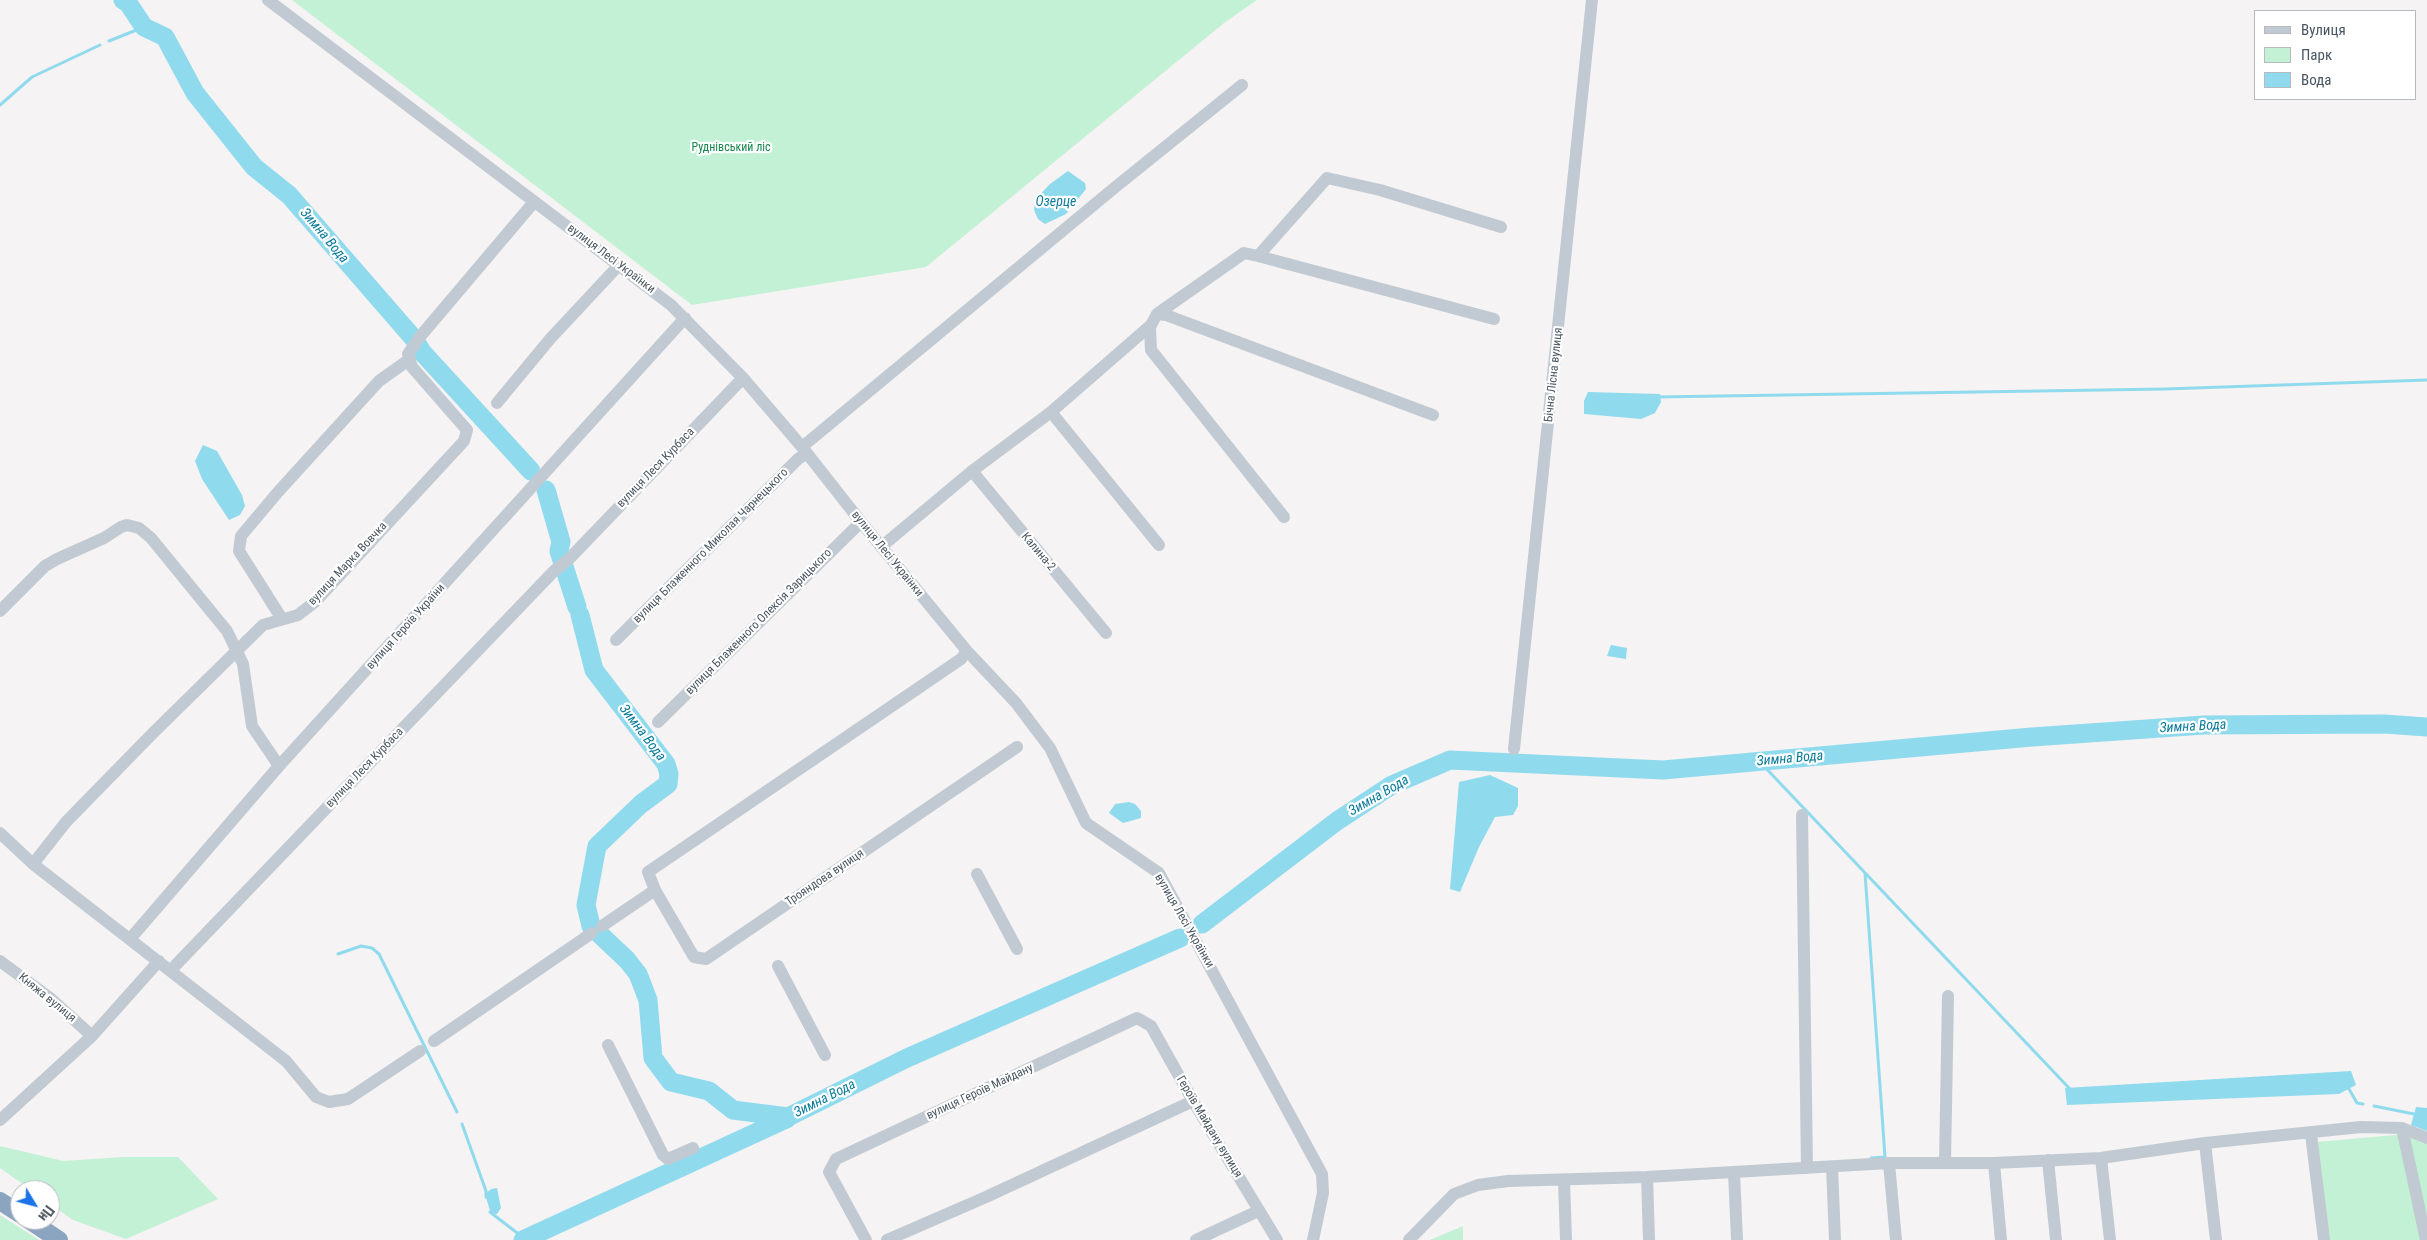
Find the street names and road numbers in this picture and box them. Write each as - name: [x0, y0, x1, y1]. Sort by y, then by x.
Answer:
- street label: вулиця Лесі Українки: [564, 221, 658, 297]
- street label: Бічна Лісна вулиця: [1542, 327, 1566, 423]
- street label: вулиця Леся Курбаса: [614, 425, 698, 511]
- street label: вулиця Блаженного Миколая Чарнецького: [631, 466, 791, 626]
- street label: вулиця Лесі Українки: [848, 508, 926, 600]
- street label: вулиця Марка Вовчка: [306, 519, 390, 609]
- street label: Калина-2: [1018, 530, 1058, 574]
- street label: вулиця Блаженного Олексія Зарицького: [683, 546, 835, 698]
- street label: вулиця Героїв України: [364, 581, 448, 673]
- street label: вулиця Леся Курбаса: [323, 725, 407, 811]
- street label: Трояндова вулиця: [783, 846, 867, 910]
- street label: вулиця Лесі Українки: [1151, 871, 1217, 971]
- street label: Княжа вулиця: [15, 970, 79, 1026]
- street label: вулиця Героїв Майдану: [924, 1061, 1036, 1123]
- street label: Героїв Майдану вулиця: [1173, 1074, 1245, 1180]

